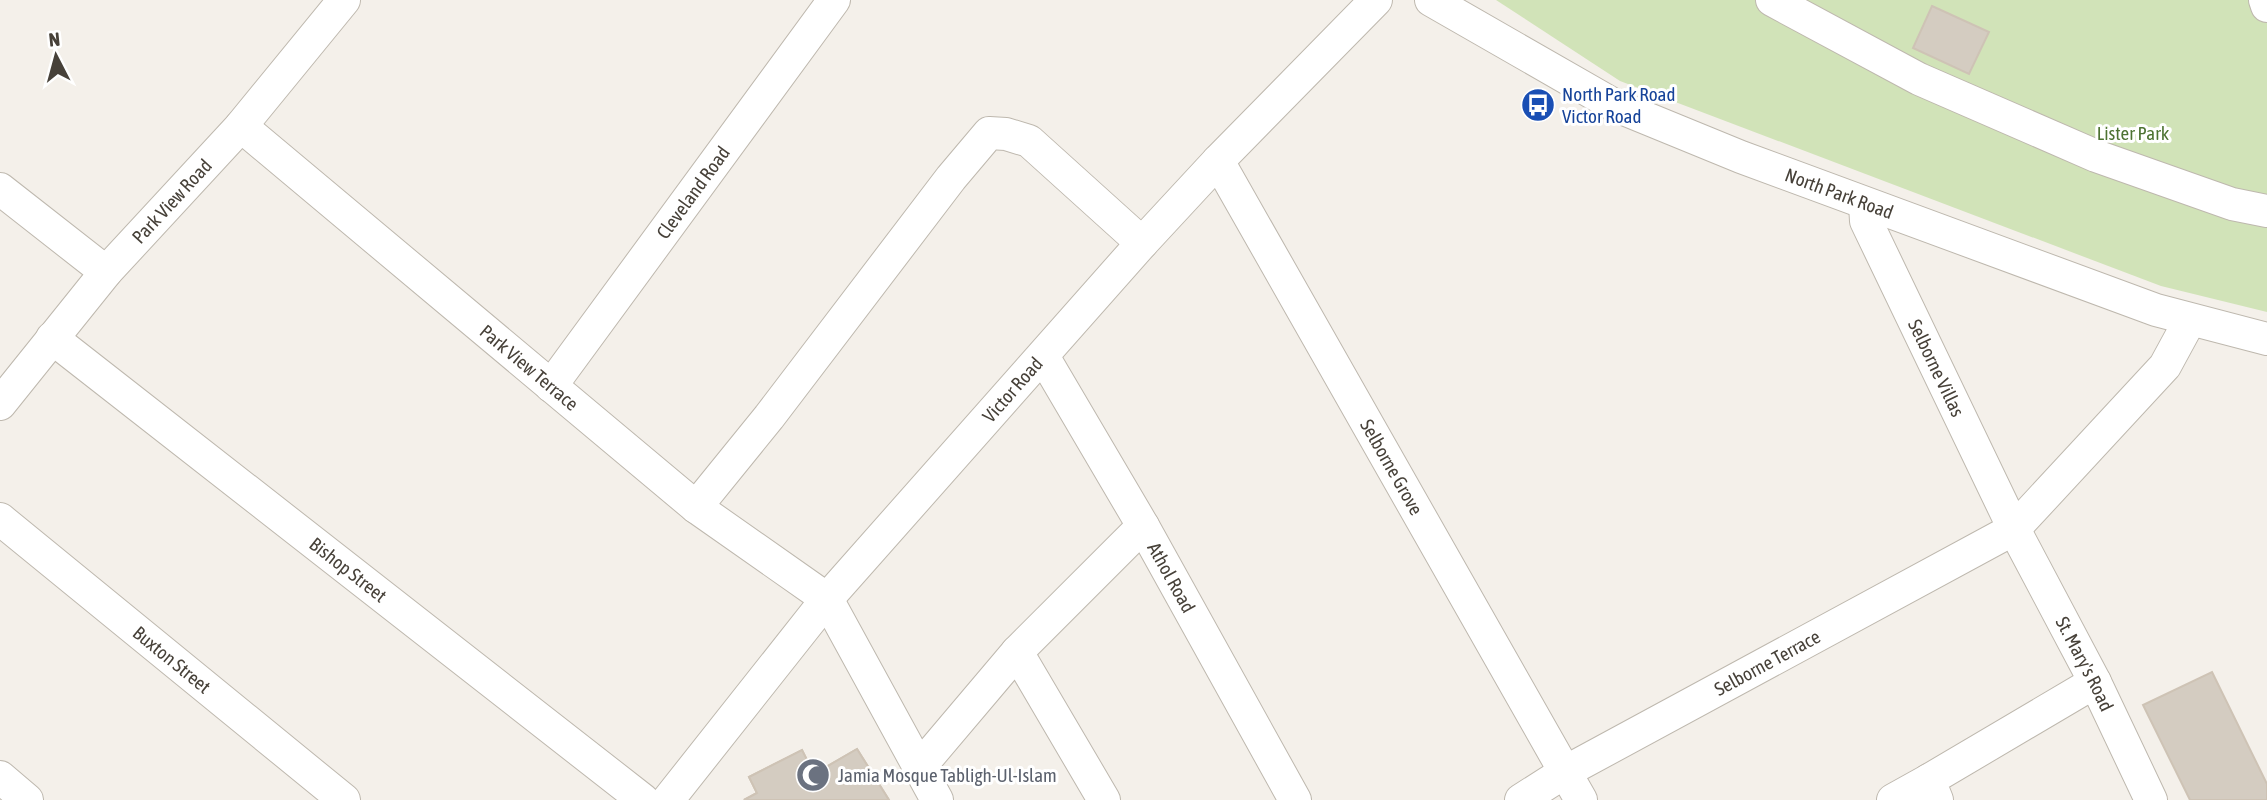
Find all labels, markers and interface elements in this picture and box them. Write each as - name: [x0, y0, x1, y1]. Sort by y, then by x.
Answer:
- north arrow: [21, 21, 91, 91]
- text: N: [47, 28, 61, 51]
- place label: North Park Road Victor Road: [1562, 83, 1675, 127]
- bus stop icon: North Park Road Victor Road: [1519, 86, 1557, 124]
- park label: Lister Park: [2097, 122, 2170, 144]
- street label: Cleveland Road: [652, 142, 734, 243]
- street label: Park View Road: [127, 154, 216, 248]
- street label: North Park Road: [1782, 163, 1896, 223]
- street label: Selborne Villas: [1904, 316, 1969, 420]
- street label: Park View Terrace: [476, 320, 583, 415]
- street label: Victor Road: [978, 352, 1047, 427]
- street label: Selborne Grove: [1356, 415, 1428, 519]
- street label: Bishop Street: [305, 533, 391, 606]
- street label: Athol Road: [1143, 538, 1200, 616]
- street label: St. Mary's Road: [2051, 613, 2118, 715]
- street label: Buxton Street: [129, 621, 215, 698]
- street label: Selborne Terrace: [1710, 625, 1824, 700]
- mosque icon: Jamia Mosque Tabligh-Ul-Islam: [794, 756, 832, 794]
- place label: Jamia Mosque Tabligh-Ul-Islam: [838, 764, 1057, 786]

